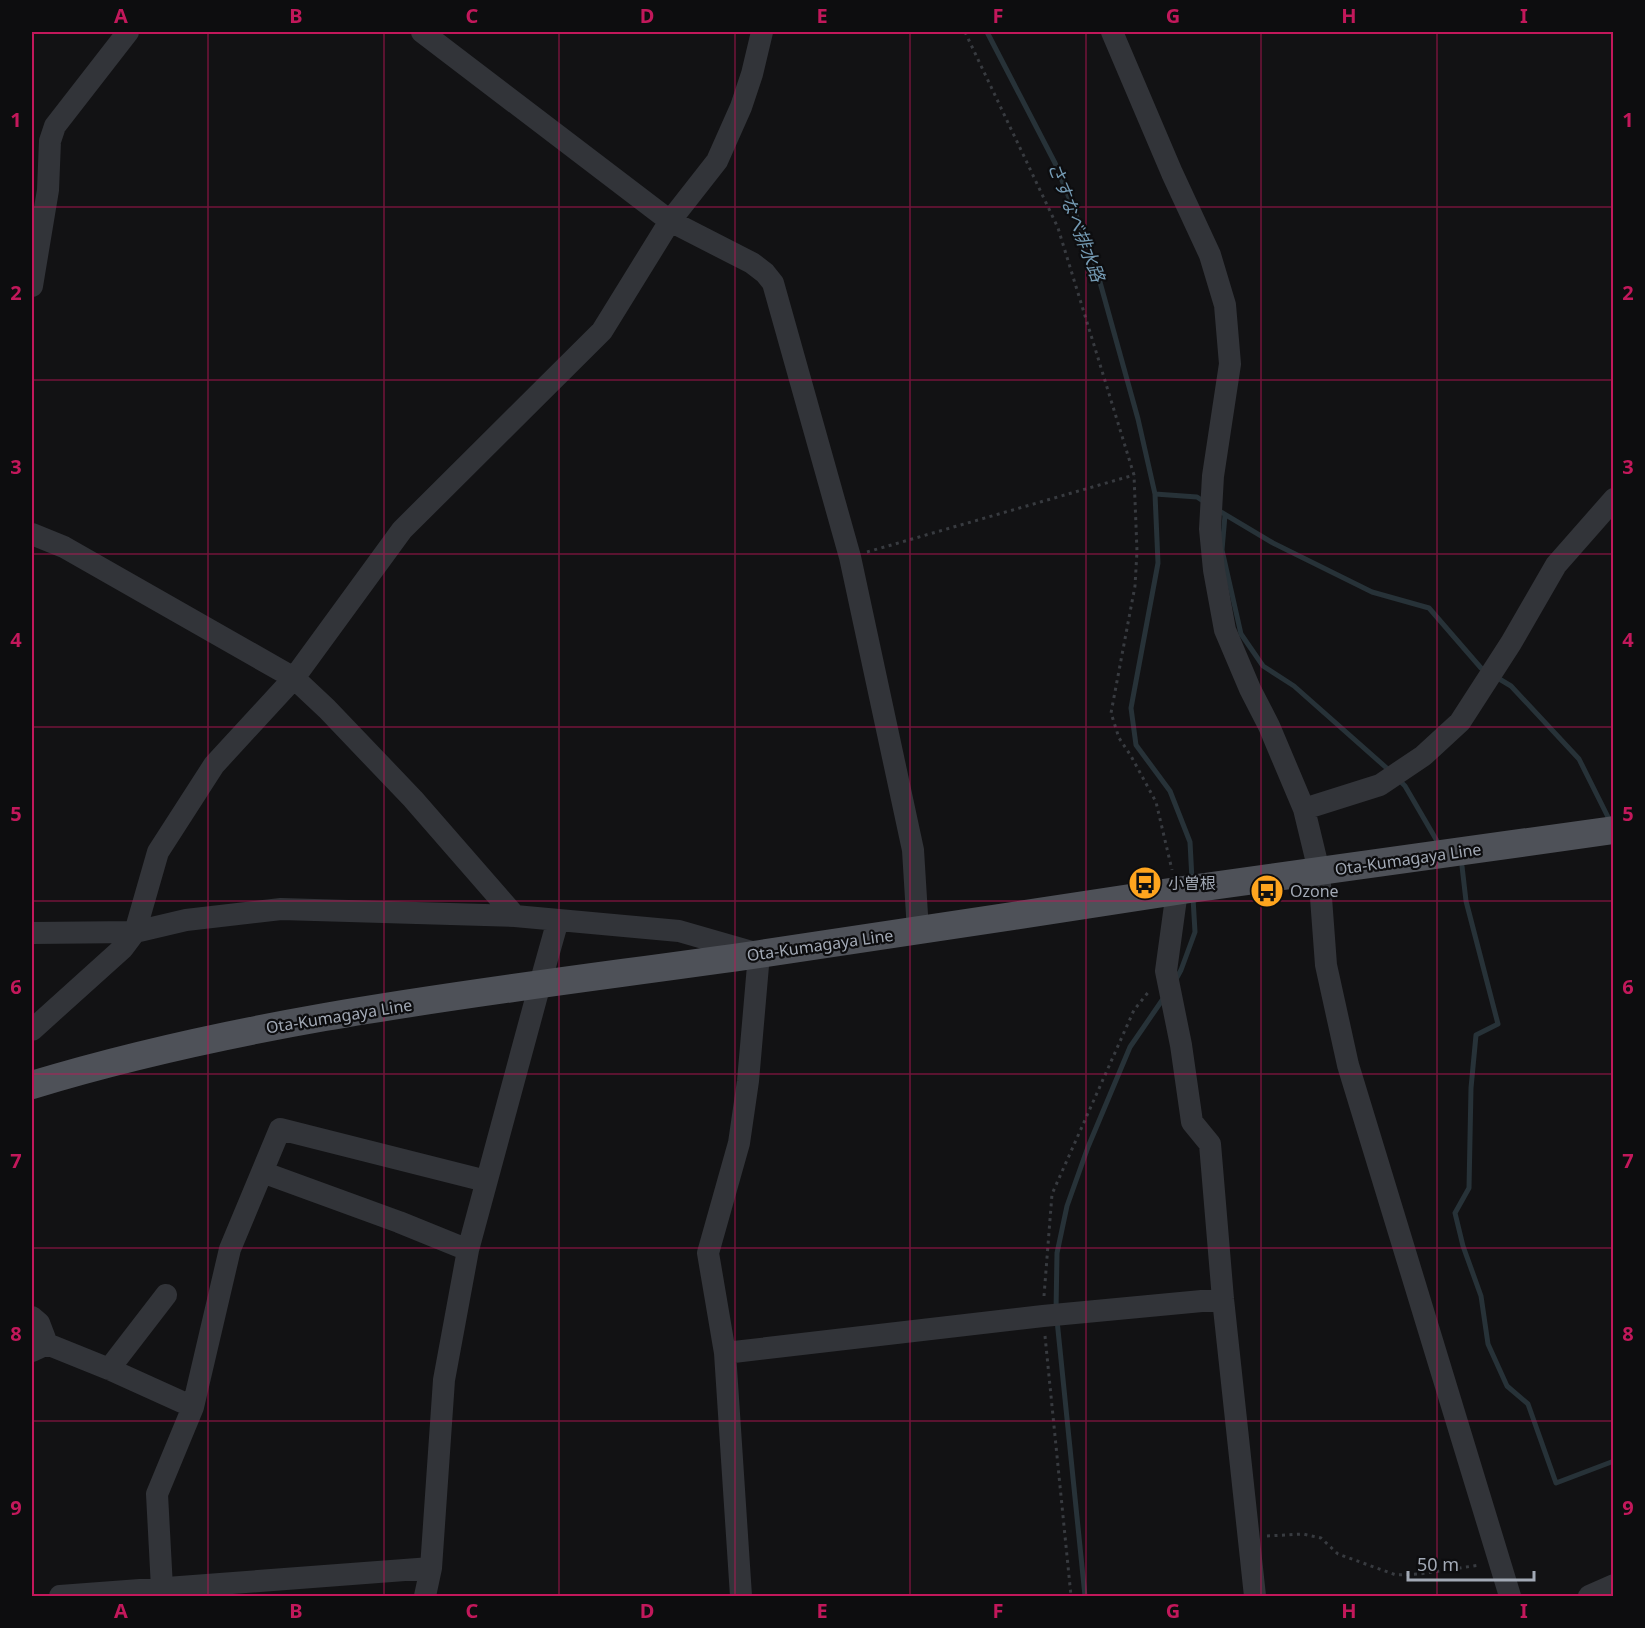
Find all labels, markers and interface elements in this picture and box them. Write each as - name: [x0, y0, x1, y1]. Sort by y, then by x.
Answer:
- text: A: [114, 2, 128, 29]
- text: B: [289, 2, 303, 29]
- text: C: [466, 2, 479, 29]
- text: D: [640, 2, 654, 29]
- text: E: [816, 2, 828, 29]
- text: F: [993, 2, 1003, 29]
- text: G: [1166, 2, 1180, 29]
- text: H: [1341, 2, 1357, 29]
- text: I: [1520, 2, 1528, 29]
- text: 1: [10, 106, 22, 133]
- text: 1: [1622, 106, 1634, 133]
- water label: さすなべ排水路: [1043, 159, 1111, 287]
- text: 2: [10, 279, 22, 306]
- text: 2: [1622, 279, 1634, 306]
- text: 3: [10, 453, 22, 480]
- text: 3: [1622, 453, 1634, 480]
- text: 4: [10, 626, 22, 653]
- text: 4: [1622, 626, 1634, 653]
- text: 5: [10, 800, 22, 827]
- text: 5: [1622, 800, 1634, 827]
- street label: Ota-Kumagaya Line: [1333, 838, 1483, 880]
- bus stop icon: 小曽根: [1127, 865, 1163, 901]
- place label: 小曽根: [1168, 872, 1216, 894]
- bus stop icon: Ozone: [1249, 873, 1285, 909]
- place label: Ozone: [1290, 880, 1339, 902]
- street label: Ota-Kumagaya Line: [745, 924, 895, 966]
- text: 6: [10, 973, 22, 1000]
- text: 6: [1622, 973, 1634, 1000]
- street label: Ota-Kumagaya Line: [264, 994, 414, 1038]
- text: 7: [10, 1147, 22, 1174]
- text: 7: [1622, 1147, 1634, 1174]
- text: 8: [10, 1320, 22, 1347]
- text: 8: [1622, 1320, 1634, 1347]
- text: 9: [10, 1494, 22, 1521]
- text: 9: [1622, 1494, 1634, 1521]
- scale bar: [1408, 1544, 1534, 1582]
- text: 50 m: [1417, 1552, 1459, 1576]
- text: A: [114, 1597, 128, 1624]
- text: B: [289, 1597, 303, 1624]
- text: C: [466, 1597, 479, 1624]
- text: D: [640, 1597, 654, 1624]
- text: E: [816, 1597, 828, 1624]
- text: F: [993, 1597, 1003, 1624]
- text: G: [1166, 1597, 1180, 1624]
- text: H: [1341, 1597, 1357, 1624]
- text: I: [1520, 1597, 1528, 1624]

